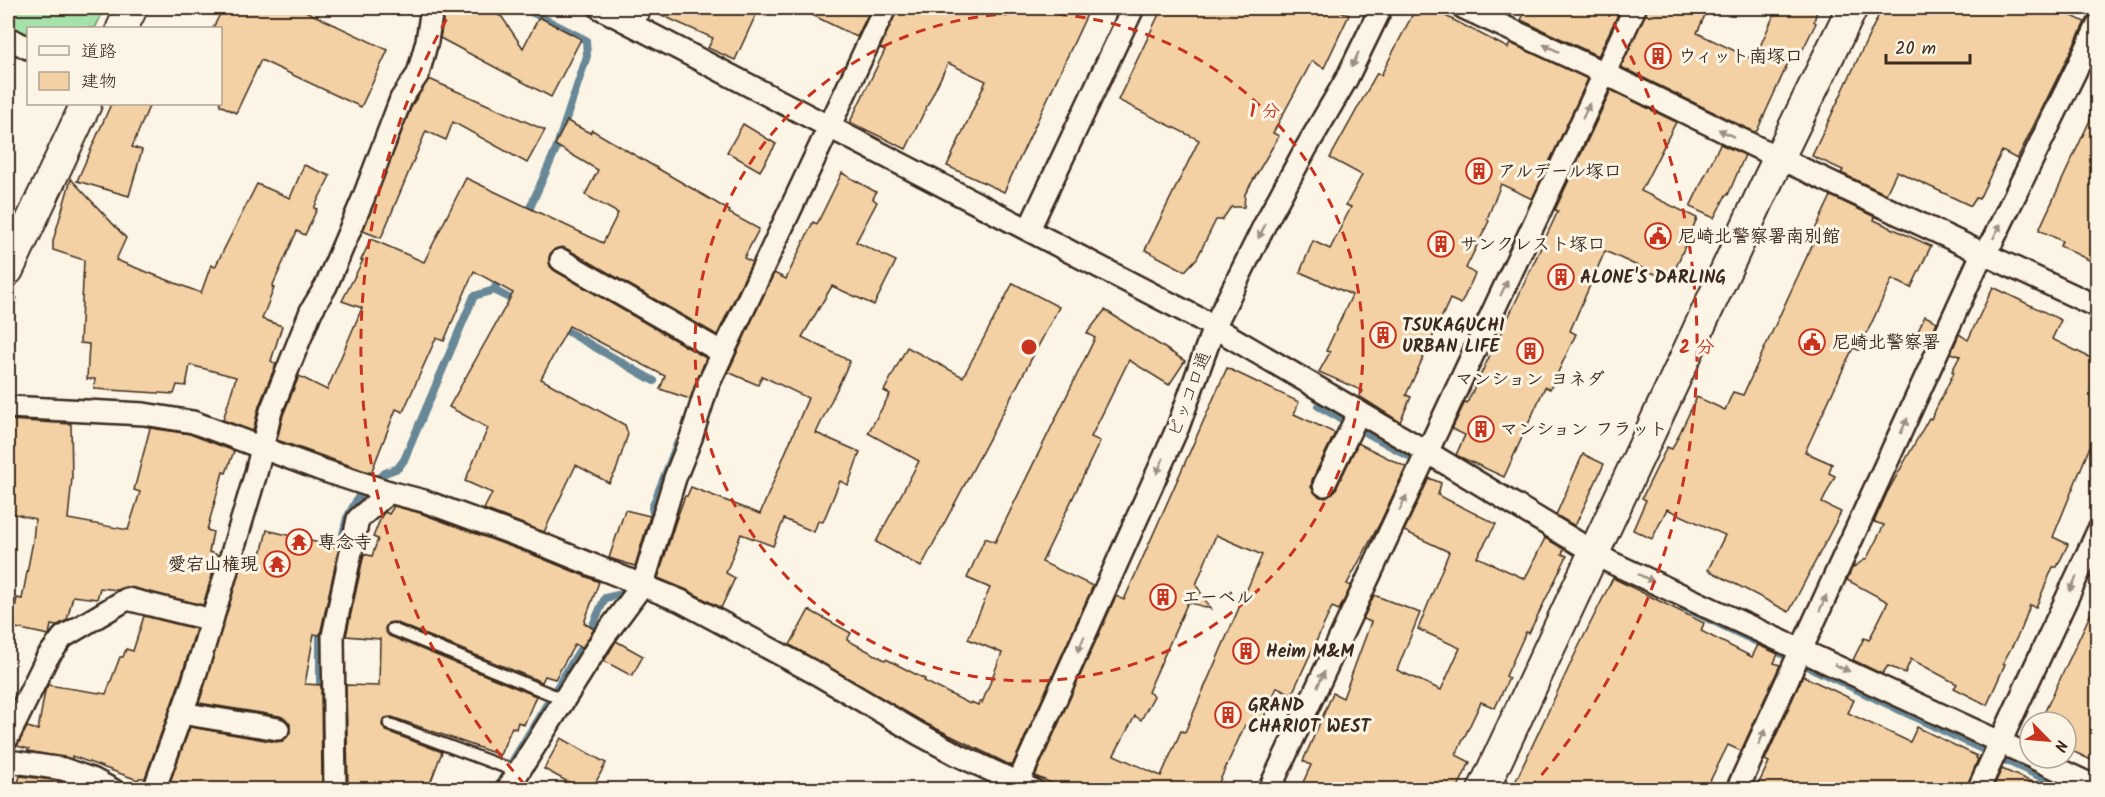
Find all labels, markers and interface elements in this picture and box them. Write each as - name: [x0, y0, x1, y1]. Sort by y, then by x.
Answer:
- legend: [27, 27, 222, 105]
- scale bar: [1886, 27, 1970, 65]
- text: 20 m: [1895, 35, 1936, 64]
- text: 道路: [81, 38, 117, 67]
- building icon: ウィット南塚口: [1643, 41, 1673, 71]
- one-way arrow: [1542, 43, 1559, 52]
- place label: ウィット南塚口: [1678, 43, 1803, 72]
- one-way arrow: [1351, 51, 1360, 68]
- text: 建物: [81, 68, 117, 97]
- text: 1 分: [1250, 98, 1280, 127]
- one-way arrow: [1581, 102, 1591, 120]
- one-way arrow: [1718, 128, 1735, 137]
- building icon: アルデール塚口: [1464, 156, 1494, 186]
- place label: アルデール塚口: [1498, 158, 1622, 187]
- public building icon: 尼崎北警察署南別館: [1643, 221, 1673, 251]
- one-way arrow: [1257, 222, 1266, 239]
- place label: 尼崎北警察署南別館: [1678, 223, 1840, 252]
- one-way arrow: [1992, 223, 2002, 240]
- building icon: サンクレスト塚口: [1426, 229, 1456, 259]
- place label: サンクレスト塚口: [1460, 231, 1605, 260]
- building icon: ALONE'S DARLING: [1546, 262, 1576, 292]
- place label: ALONE'S DARLING: [1580, 264, 1726, 293]
- one-way arrow: [1499, 280, 1508, 297]
- place label: TSUKAGUCHI URBAN LIFE: [1402, 312, 1505, 362]
- building icon: TSUKAGUCHI URBAN LIFE: [1368, 320, 1398, 350]
- public building icon: 尼崎北警察署: [1797, 327, 1827, 357]
- place label: 尼崎北警察署: [1832, 329, 1940, 358]
- text: 2 分: [1679, 334, 1715, 363]
- building icon: マンション ヨネダ: [1515, 336, 1545, 366]
- centre of rings: [1019, 337, 1039, 357]
- street label: ピッコロ通: [1161, 347, 1220, 442]
- place label: マンション ヨネダ: [1455, 366, 1605, 395]
- building icon: マンション フラット: [1466, 414, 1496, 444]
- place label: マンション フラット: [1500, 416, 1668, 445]
- one-way arrow: [1899, 416, 1909, 434]
- one-way arrow: [1155, 457, 1165, 475]
- one-way arrow: [1399, 494, 1408, 511]
- temple icon: 専念寺: [284, 527, 314, 557]
- place label: 専念寺: [318, 529, 372, 558]
- temple icon: 愛宕山権現: [262, 549, 292, 579]
- place label: 愛宕山権現: [168, 551, 258, 580]
- one-way arrow: [1637, 573, 1655, 583]
- one-way arrow: [2068, 575, 2078, 593]
- building icon: エーベル: [1148, 582, 1178, 612]
- place label: エーベル: [1182, 584, 1254, 613]
- one-way arrow: [1819, 595, 1828, 612]
- one-way arrow: [1077, 636, 1086, 653]
- building icon: Heim M&M: [1231, 636, 1261, 666]
- place label: Heim M&M: [1266, 638, 1355, 667]
- one-way arrow: [1833, 664, 1850, 673]
- one-way arrow: [1316, 671, 1325, 688]
- place label: GRAND CHARIOT WEST: [1248, 692, 1372, 742]
- building icon: GRAND CHARIOT WEST: [1213, 700, 1243, 730]
- north arrow: [2018, 710, 2078, 770]
- one-way arrow: [1758, 728, 1767, 745]
- text: N: [2047, 736, 2074, 756]

